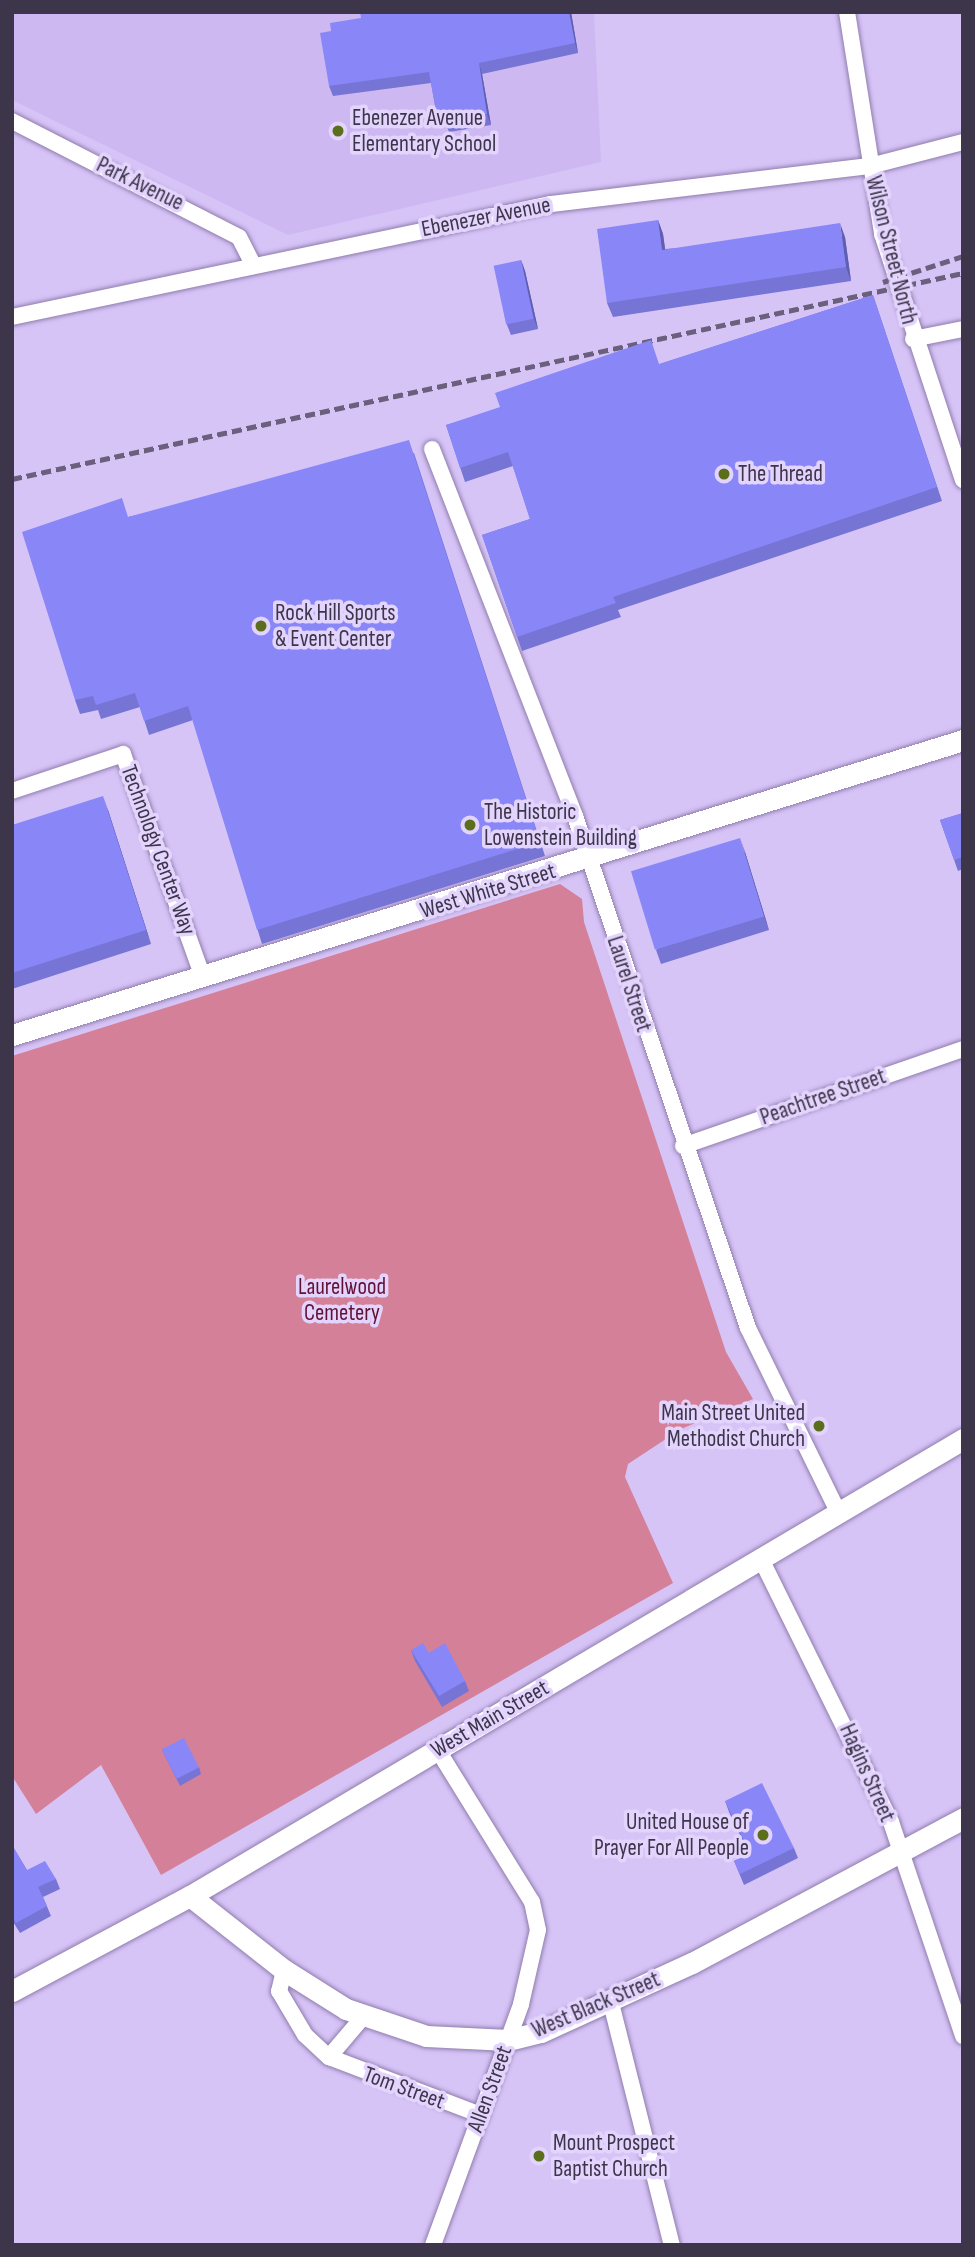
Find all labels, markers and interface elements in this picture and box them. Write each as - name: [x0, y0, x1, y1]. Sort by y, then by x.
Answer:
- place label: Ebenezer Avenue Elementary School: [352, 104, 496, 158]
- marker: Ebenezer Avenue Elementary School: [330, 123, 346, 139]
- street label: Park Avenue: [92, 151, 188, 217]
- street label: Wilson Street North: [859, 173, 923, 327]
- street label: Ebenezer Avenue: [419, 191, 553, 243]
- place label: The Thread: [738, 460, 823, 488]
- marker: The Thread: [716, 466, 732, 482]
- place label: Rock Hill Sports & Event Center: [275, 599, 396, 653]
- marker: Rock Hill Sports & Event Center: [253, 618, 269, 634]
- street label: Technology Center Way: [114, 761, 202, 939]
- place label: The Historic Lowenstein Building: [484, 798, 637, 852]
- marker: The Historic Lowenstein Building: [462, 817, 478, 833]
- street label: West White Street: [417, 857, 559, 925]
- street label: Laurel Street: [601, 933, 657, 1035]
- street label: Peachtree Street: [757, 1063, 889, 1131]
- park label: Laurelwood Cemetery: [298, 1273, 386, 1327]
- place label: Main Street United Methodist Church: [661, 1399, 805, 1453]
- marker: Main Street United Methodist Church: [811, 1418, 827, 1434]
- street label: West Main Street: [426, 1674, 554, 1764]
- street label: Hagins Street: [833, 1720, 901, 1826]
- place label: United House of Prayer For All People: [594, 1808, 749, 1862]
- marker: United House of Prayer For All People: [755, 1827, 771, 1843]
- street label: West Black Street: [528, 1966, 664, 2044]
- street label: Allen Street: [462, 2042, 518, 2136]
- street label: Tom Street: [360, 2061, 448, 2115]
- place label: Mount Prospect Baptist Church: [553, 2129, 675, 2183]
- marker: Mount Prospect Baptist Church: [531, 2148, 547, 2164]

